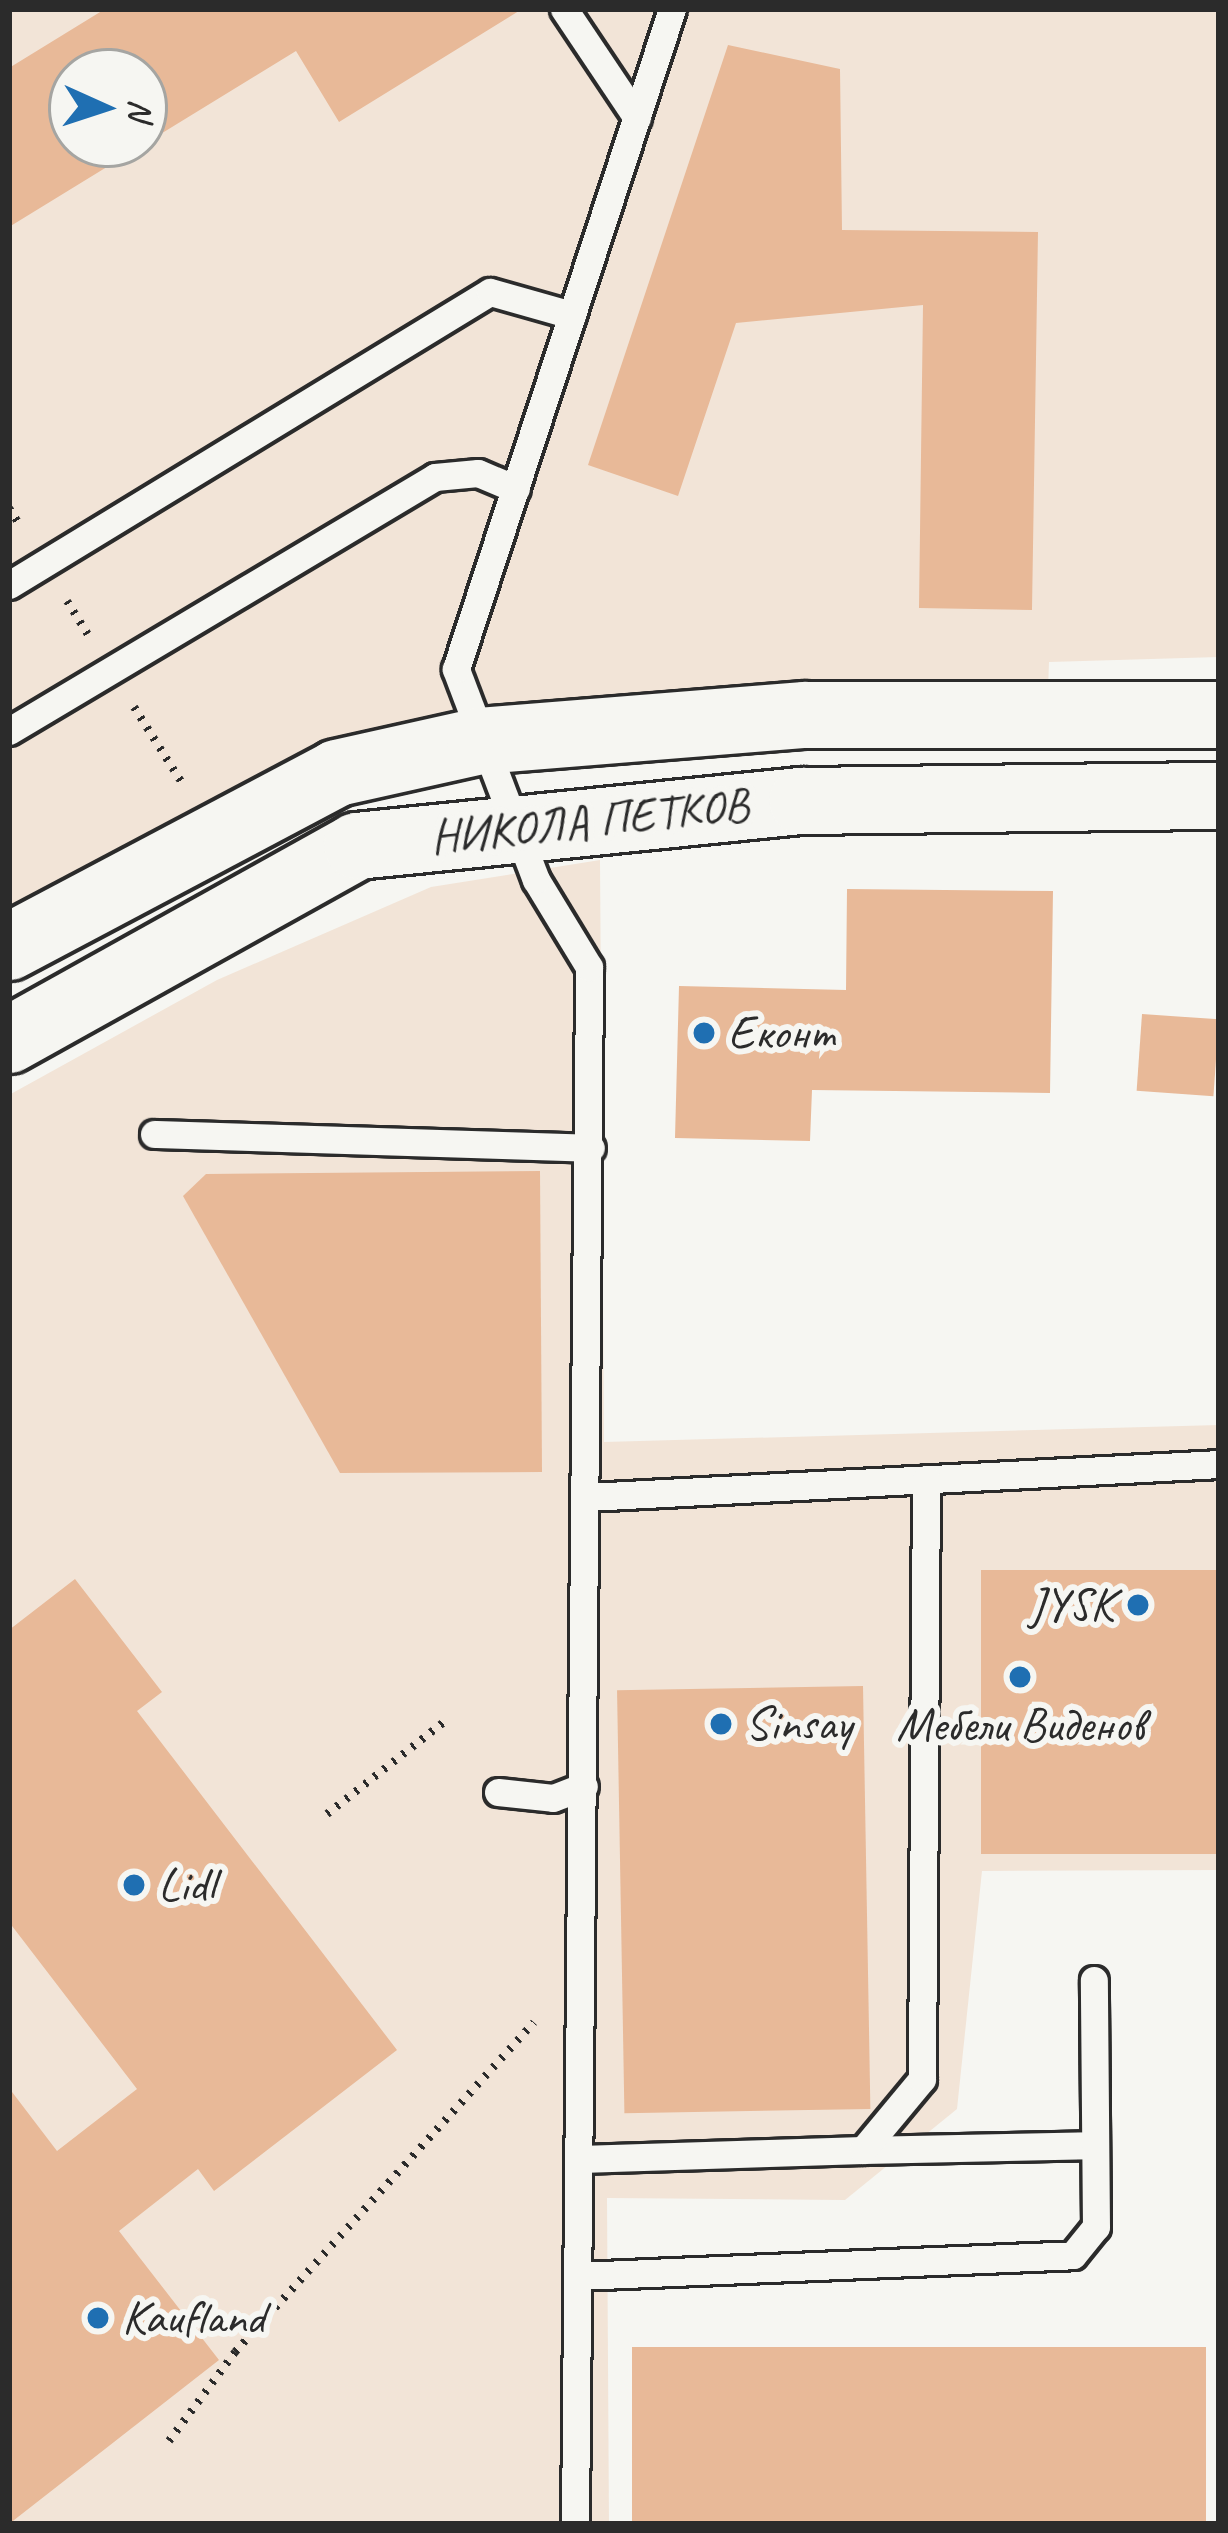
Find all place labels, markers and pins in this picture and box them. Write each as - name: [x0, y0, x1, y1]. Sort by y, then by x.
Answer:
- place label: Еконт: [728, 1004, 835, 1062]
- marker: Еконт: [691, 1020, 717, 1046]
- place label: JYSK: [1029, 1576, 1114, 1634]
- marker: JYSK: [1125, 1592, 1151, 1618]
- marker: Мебели Виденов: [1007, 1664, 1033, 1690]
- place label: Sinsay: [745, 1695, 852, 1753]
- place label: Мебели Виденов: [896, 1696, 1144, 1754]
- marker: Sinsay: [708, 1711, 734, 1737]
- place label: Lidl: [158, 1856, 215, 1914]
- marker: Lidl: [121, 1872, 147, 1898]
- place label: Kaufland: [122, 2289, 265, 2347]
- marker: Kaufland: [85, 2305, 111, 2331]

